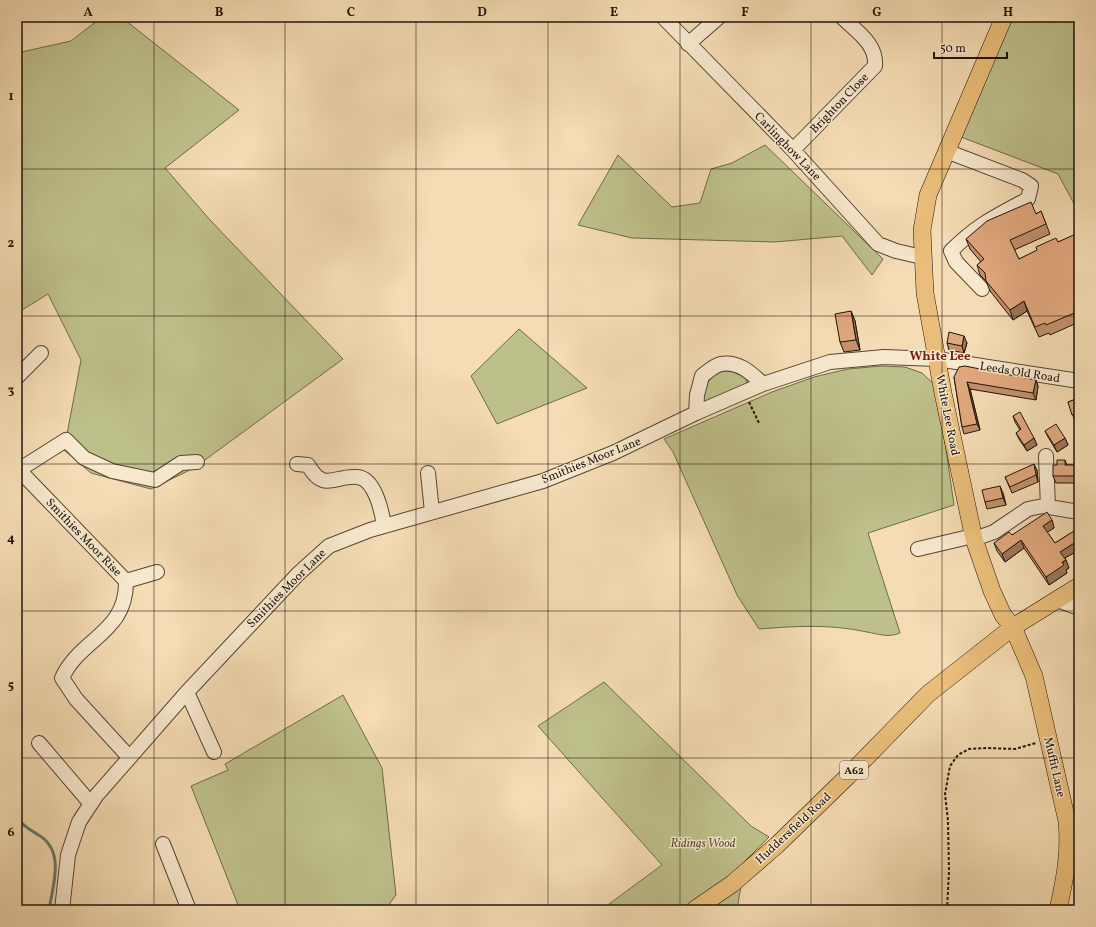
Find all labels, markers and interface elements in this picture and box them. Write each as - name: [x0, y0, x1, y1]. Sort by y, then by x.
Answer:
- text: A: [83, 4, 93, 22]
- text: B: [215, 4, 224, 22]
- text: C: [347, 4, 355, 22]
- text: D: [477, 4, 487, 22]
- text: E: [610, 4, 618, 22]
- text: F: [741, 4, 749, 22]
- text: G: [872, 4, 882, 22]
- text: H: [1003, 4, 1013, 22]
- scale bar: [934, 34, 1007, 60]
- text: 50 m: [940, 41, 966, 57]
- street label: Brighton Close: [807, 70, 873, 137]
- text: 1: [8, 88, 14, 106]
- street label: Carlinghow Lane: [750, 109, 824, 185]
- text: 2: [8, 235, 15, 253]
- district label: White Lee: [909, 348, 971, 366]
- street label: Leeds Old Road: [979, 359, 1061, 387]
- street label: White Lee Road: [931, 373, 963, 457]
- text: 3: [8, 382, 15, 400]
- street label: Smithies Moor Lane: [539, 434, 644, 488]
- street label: Smithies Moor Rise: [42, 495, 125, 580]
- text: 4: [7, 530, 15, 548]
- street label: Smithies Moor Lane: [244, 545, 330, 632]
- text: 5: [8, 677, 14, 695]
- street label: Muffit Lane: [1039, 736, 1069, 799]
- road number: A62: [840, 761, 868, 779]
- street label: Huddersfield Road: [752, 789, 835, 868]
- text: 6: [7, 824, 15, 842]
- park label: Ridings Wood: [671, 836, 736, 852]

